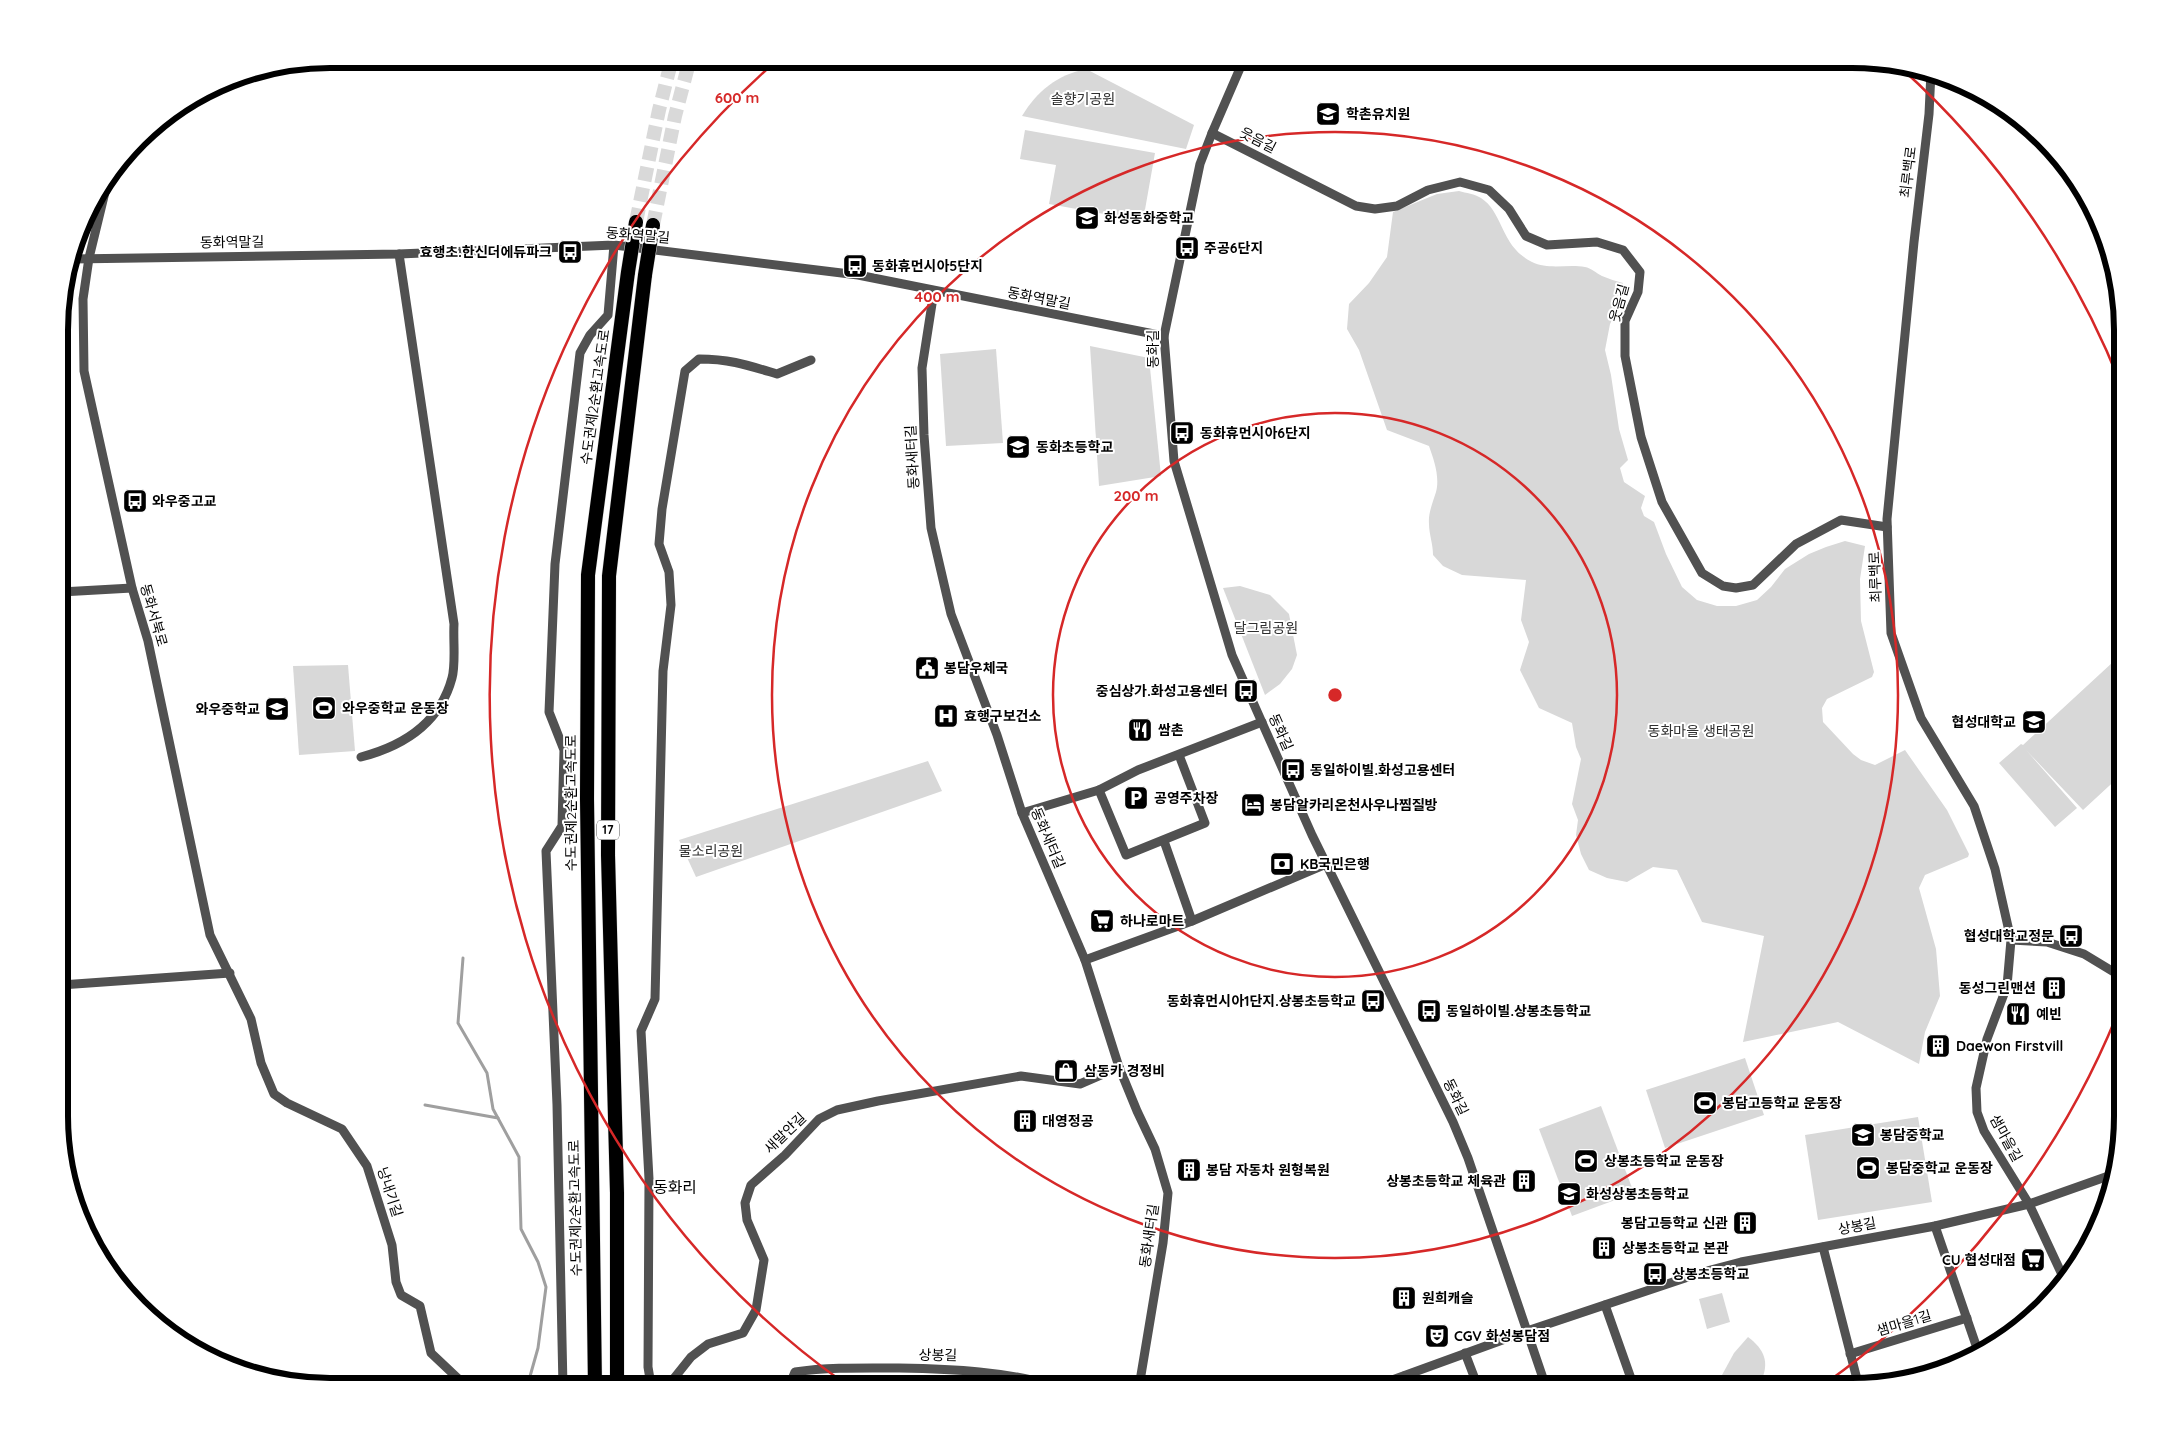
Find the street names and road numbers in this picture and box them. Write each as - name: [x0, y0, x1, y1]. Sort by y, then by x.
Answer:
- street label: 웃음길: [1237, 123, 1279, 157]
- street label: 최루백로: [1896, 145, 1920, 199]
- street label: 동화역말길: [605, 223, 671, 247]
- street label: 동화역말길: [200, 232, 264, 252]
- street label: 웃음길: [1605, 282, 1633, 324]
- street label: 동화역말길: [1006, 283, 1072, 313]
- street label: 수도권제2순환고속도로: [577, 328, 613, 466]
- street label: 동화길: [1144, 330, 1162, 368]
- street label: 동화새터길: [901, 424, 923, 490]
- street label: 최루백로: [1865, 551, 1885, 603]
- street label: 동화서북로: [136, 582, 172, 649]
- street label: 동화길: [1265, 711, 1297, 753]
- street label: 수도권제2순환고속도로: [562, 735, 580, 871]
- street label: 동화새터길: [1027, 805, 1069, 871]
- road number: 17: [597, 820, 619, 840]
- street label: 동화길: [1439, 1076, 1473, 1118]
- street label: 새말안길: [760, 1109, 810, 1157]
- street label: 샘마을길: [1986, 1111, 2026, 1165]
- street label: 수도권제2순환고속도로: [565, 1139, 585, 1276]
- street label: 낭내기길: [373, 1165, 407, 1219]
- street label: 동화새터길: [1136, 1203, 1162, 1269]
- street label: 상봉길: [1836, 1213, 1878, 1239]
- street label: 샘마을1길: [1874, 1306, 1934, 1340]
- street label: 상봉길: [919, 1346, 957, 1364]

